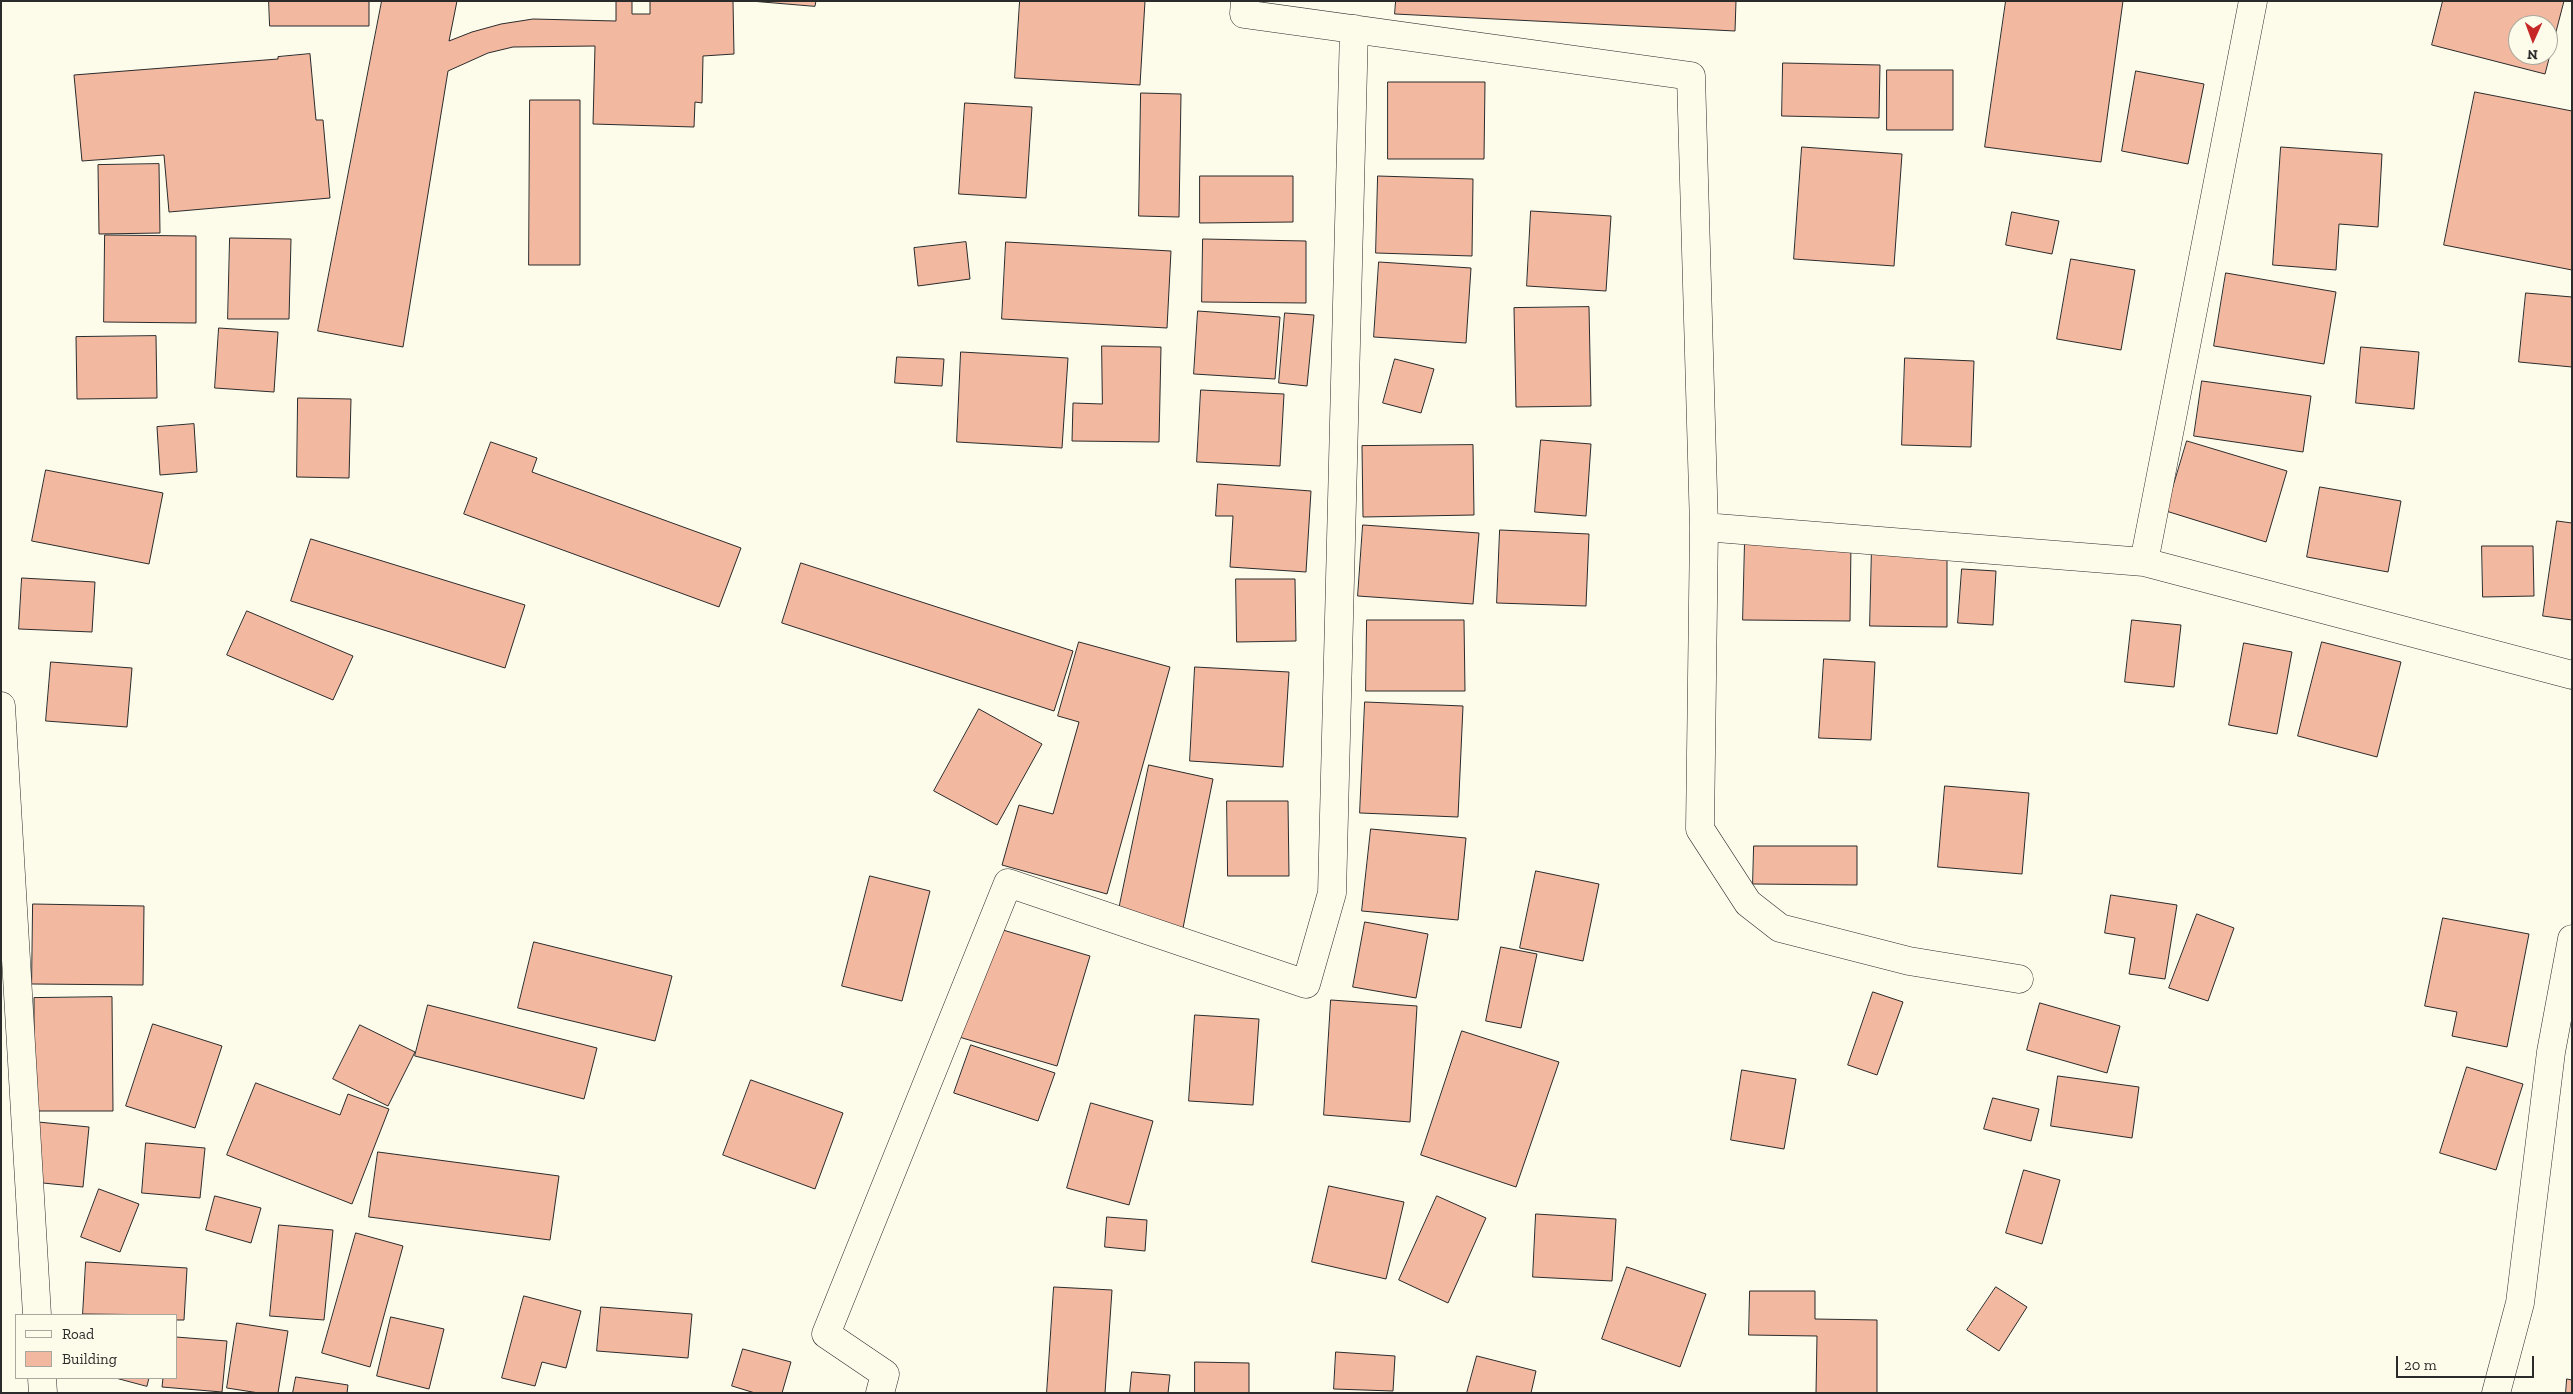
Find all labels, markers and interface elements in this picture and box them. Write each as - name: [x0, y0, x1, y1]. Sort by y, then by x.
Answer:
- north arrow: [2508, 15, 2558, 65]
- text: N: [2527, 46, 2538, 63]
- legend: [15, 1314, 178, 1379]
- text: Road: [62, 1325, 94, 1343]
- scale bar: [2398, 1346, 2536, 1378]
- text: Building: [62, 1350, 117, 1368]
- text: 20 m: [2404, 1356, 2437, 1374]

